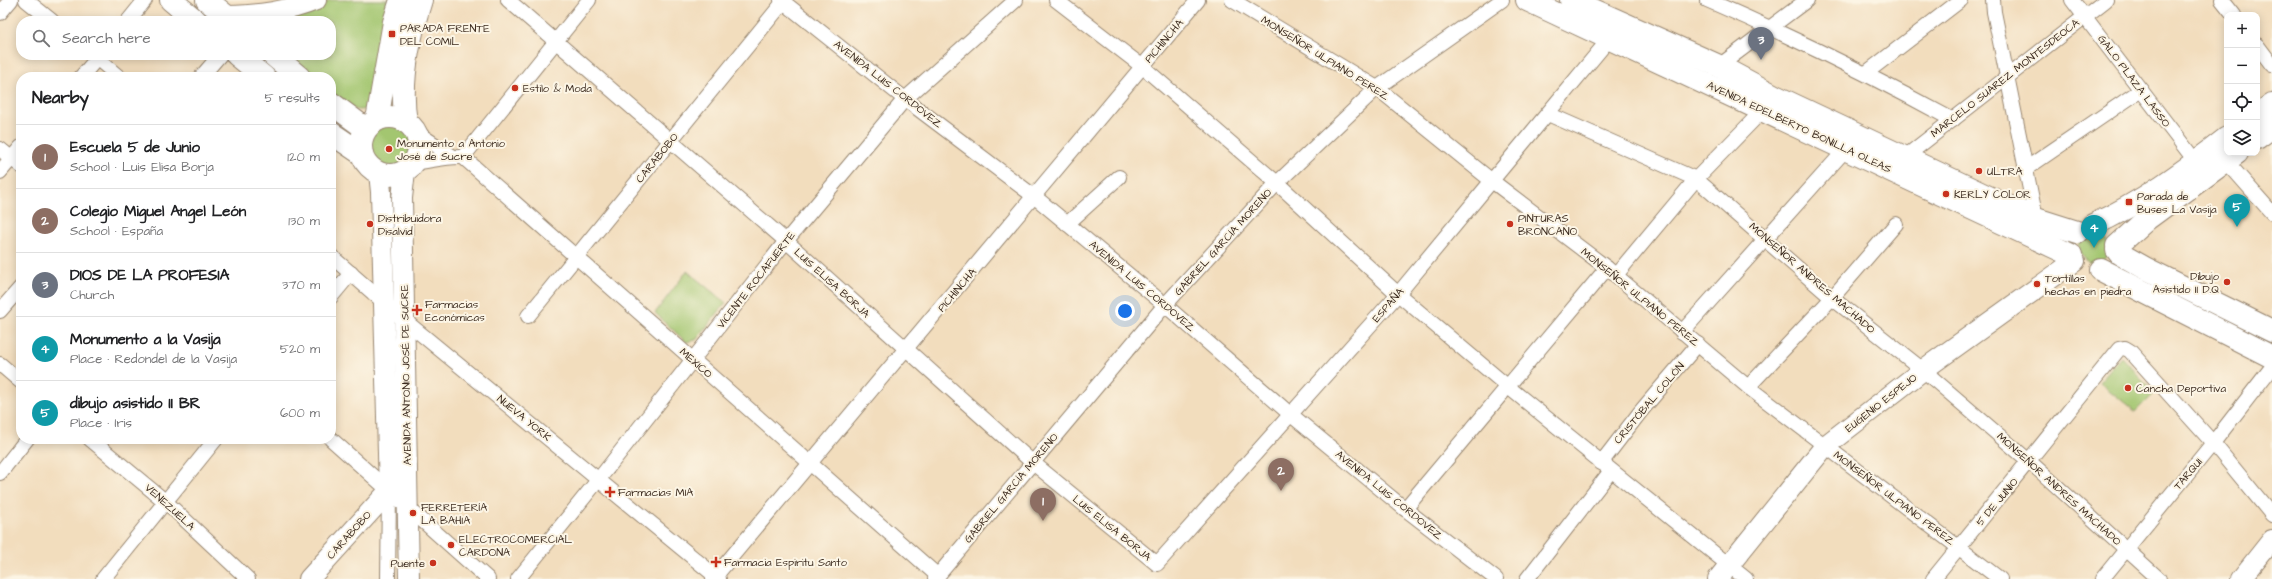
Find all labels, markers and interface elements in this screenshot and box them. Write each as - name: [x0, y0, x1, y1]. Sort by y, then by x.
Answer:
- street label: MONSEÑOR ULPIANO PEREZ: [1258, 12, 1392, 104]
- map controls: [2224, 12, 2260, 156]
- button: +: [2224, 12, 2260, 48]
- street label: MARCELO SUAREZ MONTESDEOCA: [1927, 15, 2083, 141]
- search box: [16, 16, 336, 60]
- street label: PICHINCHA: [1141, 16, 1187, 66]
- place label: PARADA FRENTE DEL COMIL: [400, 21, 490, 49]
- icon: search: [30, 27, 52, 49]
- pin: 3: [1748, 27, 1774, 60]
- text: Search here: [62, 28, 151, 49]
- marker: PARADA FRENTE DEL COMIL: [387, 29, 397, 39]
- street label: GALO PLAZA LASSO: [2094, 32, 2174, 131]
- street label: AVENIDA LUIS CORDOVEZ: [831, 37, 946, 131]
- button: −: [2224, 48, 2260, 84]
- street label: AVENIDA EDELBERTO BONILLA OLEAS: [1704, 77, 1894, 177]
- place label: Estilo & Moda: [523, 81, 592, 96]
- marker: Estilo & Moda: [510, 83, 520, 93]
- button: locate: [2224, 84, 2260, 120]
- text: Nearby: [32, 86, 89, 110]
- text: 5 results: [264, 89, 320, 107]
- button: layers: [2224, 120, 2260, 156]
- street label: CARABOBO: [632, 129, 682, 186]
- place label: Monumento a Antonio José de Sucre: [397, 136, 506, 164]
- text: Escuela 5 de Junio: [70, 137, 200, 158]
- marker: Monumento a Antonio José de Sucre: [384, 144, 394, 154]
- text: 1: [44, 148, 46, 166]
- text: 120 m: [287, 148, 320, 166]
- text: School · Luis Elisa Borja: [70, 158, 214, 176]
- place label: ULTRA: [1987, 164, 2023, 179]
- marker: ULTRA: [1974, 166, 1984, 176]
- street label: GABRIEL GARCÍA MORENO: [1171, 185, 1276, 299]
- place label: KERLY COLOR: [1954, 187, 2031, 202]
- marker: KERLY COLOR: [1941, 189, 1951, 199]
- place label: Parada de Buses La Vasija: [2137, 189, 2217, 217]
- pin: 5: [2224, 194, 2250, 227]
- marker: Parada de Buses La Vasija: [2124, 197, 2134, 207]
- text: Colegio Miguel Angel León: [70, 201, 246, 222]
- place label: Distribuidora Disalvid: [378, 211, 442, 239]
- place label: PINTURAS BRONCANO: [1518, 211, 1578, 239]
- text: 2: [41, 212, 49, 230]
- text: 130 m: [288, 212, 320, 230]
- pin: 4: [2081, 215, 2107, 248]
- marker: Distribuidora Disalvid: [365, 219, 375, 229]
- marker: PINTURAS BRONCANO: [1505, 219, 1515, 229]
- street label: MONSEÑOR ANDRES MACHADO: [1746, 219, 1879, 337]
- text: School · España: [70, 222, 163, 240]
- street label: VICENTE ROCAFUERTE: [713, 228, 799, 332]
- street label: AVENIDA LUIS CORDOVEZ: [1086, 237, 1198, 335]
- street label: LUIS ELISA BORJA: [791, 245, 873, 321]
- street label: MONSEÑOR ULPIANO PEREZ: [1578, 245, 1703, 350]
- text: DIOS DE LA PROFESIA: [70, 265, 229, 286]
- street label: PICHINCHA: [934, 265, 980, 315]
- place label: Dibujo Asistido II D.Q: [2153, 269, 2220, 297]
- place label: Tortillas hechas en piedra: [2045, 271, 2132, 299]
- text: 3: [42, 276, 48, 294]
- text: 370 m: [282, 276, 320, 294]
- marker: Dibujo Asistido II D.Q: [2222, 277, 2232, 287]
- marker: Tortillas hechas en piedra: [2032, 279, 2042, 289]
- street label: AVENIDA ANTONIO JOSÉ DE SUCRE: [397, 284, 415, 465]
- street label: ESPAÑA: [1369, 284, 1407, 326]
- text: Church: [70, 286, 114, 304]
- place label: Farmacias Económicas: [425, 297, 485, 325]
- your location: [1115, 301, 1135, 321]
- marker: Farmacias Económicas: [412, 305, 422, 315]
- text: Monumento a la Vasija: [70, 329, 221, 350]
- text: 4: [41, 340, 49, 358]
- text: 520 m: [280, 340, 320, 358]
- street label: MEXICO: [676, 345, 716, 382]
- text: Place · Redondel de la Vasija: [70, 350, 237, 368]
- street label: CRISTÓBAL COLÓN: [1610, 359, 1688, 447]
- street label: EUGENIO ESPEJO: [1842, 370, 1921, 436]
- place label: Cancha Deportiva: [2136, 381, 2227, 396]
- marker: Cancha Deportiva: [2123, 383, 2133, 393]
- street label: NUEVA YORK: [494, 392, 555, 445]
- text: dibujo asistido II BR: [70, 393, 200, 414]
- text: 5: [40, 404, 50, 422]
- text: 600 m: [280, 404, 320, 422]
- text: Place · Iris: [70, 414, 132, 432]
- street label: GABRIEL GARCÍA MORENO: [961, 429, 1062, 546]
- street label: MONSEÑOR ANDRES MACHADO: [1994, 429, 2125, 549]
- street label: AVENIDA LUIS CORDOVEZ: [1332, 447, 1446, 543]
- street label: MONSEÑOR ULPIANO PEREZ: [1830, 447, 1958, 549]
- street label: TARQUI: [2170, 455, 2206, 493]
- pin: 2: [1268, 458, 1294, 491]
- street label: 5 DE JUNIO: [1973, 474, 2022, 529]
- street label: VENEZUELA: [142, 480, 198, 534]
- place label: Farmacias MIA: [618, 485, 693, 500]
- marker: Farmacias MIA: [605, 487, 615, 497]
- pin: 1: [1030, 488, 1056, 521]
- street label: LUIS ELISA BORJA: [1070, 492, 1154, 564]
- place label: FERRETERÍA LA BAHIA: [421, 500, 487, 528]
- street label: CARABOBO: [323, 507, 375, 562]
- marker: FERRETERÍA LA BAHIA: [408, 508, 418, 518]
- place label: ELECTROCOMERCIAL CARDONA: [459, 532, 573, 560]
- marker: ELECTROCOMERCIAL CARDONA: [446, 540, 456, 550]
- place label: Farmacia Espiritu Santo: [724, 555, 848, 570]
- place label: Puente: [391, 556, 425, 571]
- marker: Farmacia Espiritu Santo: [711, 557, 721, 567]
- marker: Puente: [428, 558, 438, 568]

